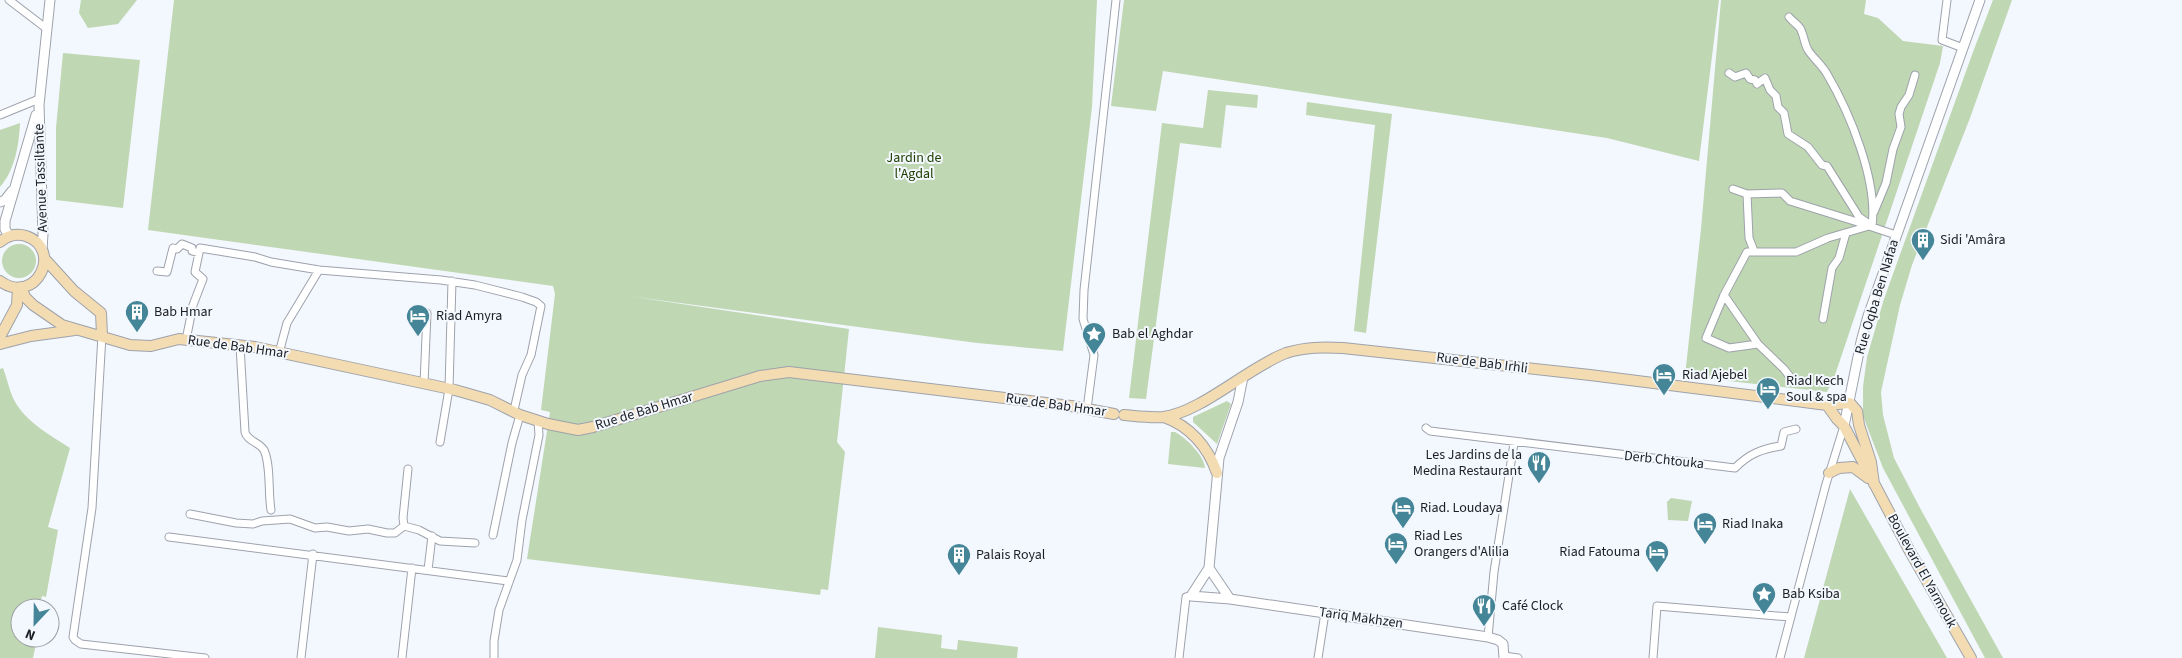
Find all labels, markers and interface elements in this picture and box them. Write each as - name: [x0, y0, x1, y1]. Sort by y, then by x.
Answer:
- street label: Avenue Tassiltante: [29, 123, 53, 233]
- park label: Jardin de l'Agdal: [887, 148, 941, 184]
- building icon: Sidi 'Amâra: [1910, 227, 1936, 261]
- place label: Sidi 'Amâra: [1940, 230, 2006, 250]
- street label: Rue Oqba Ben Nafaa: [1850, 237, 1904, 357]
- building icon: Bab Hmar: [124, 299, 150, 333]
- place label: Bab Hmar: [154, 302, 213, 322]
- hotel icon: Riad Amyra: [405, 303, 431, 337]
- place label: Riad Amyra: [436, 306, 502, 326]
- place icon: Bab el Aghdar: [1081, 321, 1107, 355]
- place label: Bab el Aghdar: [1112, 324, 1193, 344]
- street label: Rue de Bab Hmar: [186, 330, 290, 364]
- street label: Rue de Bab Irhli: [1435, 347, 1529, 379]
- hotel icon: Riad Ajebel: [1651, 362, 1677, 396]
- place label: Riad Ajebel: [1682, 365, 1748, 385]
- place label: Riad Kech Soul & spa: [1786, 371, 1847, 407]
- hotel icon: Riad Kech Soul & spa: [1755, 376, 1781, 410]
- street label: Rue de Bab Hmar: [593, 387, 695, 435]
- street label: Rue de Bab Hmar: [1004, 388, 1108, 422]
- place label: Les Jardins de la Medina Restaurant: [1413, 445, 1522, 481]
- street label: Derb Chtouka: [1623, 446, 1705, 474]
- restaurant icon: Les Jardins de la Medina Restaurant: [1526, 450, 1552, 484]
- hotel icon: Riad. Loudaya: [1390, 495, 1416, 529]
- place label: Riad. Loudaya: [1420, 498, 1503, 518]
- street label: Boulevard El Yarmouk: [1882, 510, 1962, 632]
- hotel icon: Riad Inaka: [1692, 511, 1718, 545]
- place label: Riad Inaka: [1722, 514, 1783, 534]
- place label: Riad Les Orangers d'Alilia: [1414, 526, 1509, 562]
- hotel icon: Riad Les Orangers d'Alilia: [1383, 531, 1409, 565]
- hotel icon: Riad Fatouma: [1644, 539, 1670, 573]
- building icon: Palais Royal: [946, 542, 972, 576]
- place label: Riad Fatouma: [1559, 542, 1640, 562]
- place label: Palais Royal: [976, 545, 1046, 565]
- place icon: Bab Ksiba: [1751, 581, 1777, 615]
- place label: Bab Ksiba: [1782, 584, 1840, 604]
- restaurant icon: Café Clock: [1471, 593, 1497, 627]
- place label: Café Clock: [1502, 596, 1563, 616]
- north arrow: [10, 598, 60, 648]
- street label: Tariq Makhzen: [1318, 602, 1404, 634]
- text: N: [22, 623, 39, 645]

